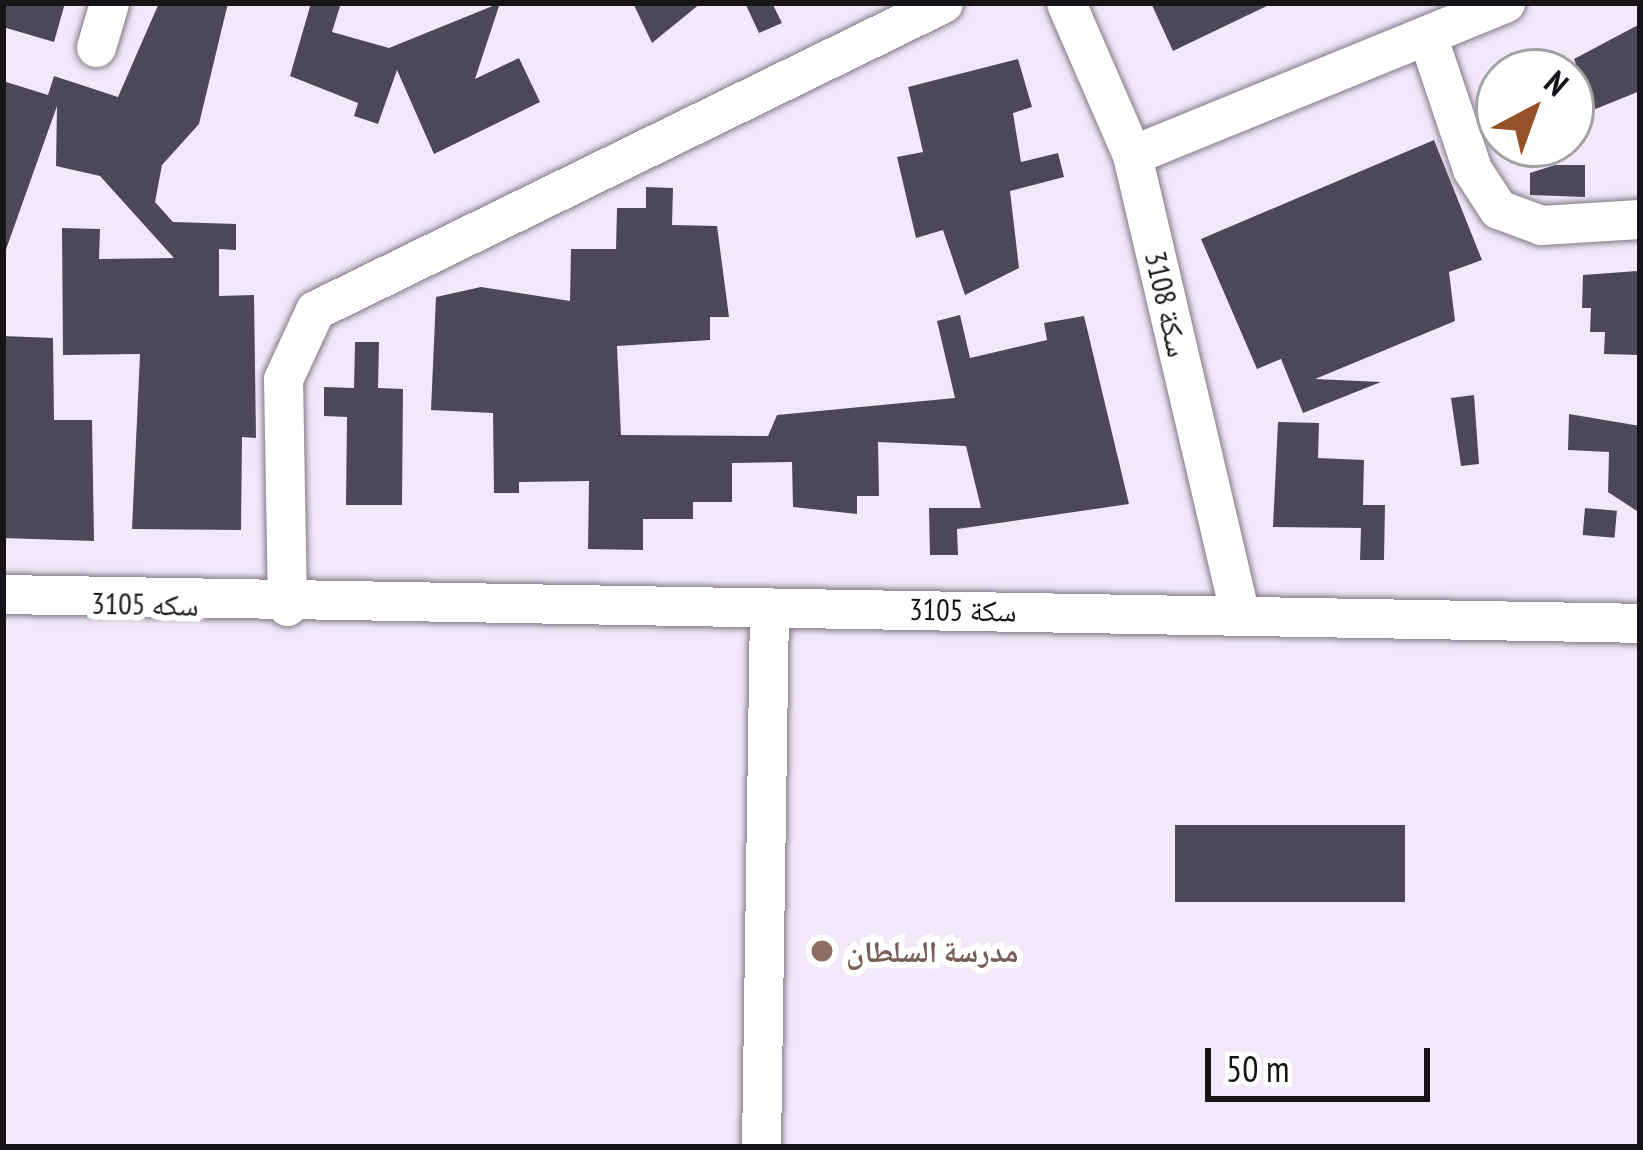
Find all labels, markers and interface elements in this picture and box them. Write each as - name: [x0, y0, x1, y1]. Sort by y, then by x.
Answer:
- north arrow: [1475, 48, 1595, 168]
- text: N: [1536, 61, 1578, 105]
- street label: سكة 3108: [1137, 248, 1197, 360]
- street label: سكه 3105: [91, 585, 199, 623]
- street label: سكة 3105: [909, 591, 1017, 629]
- place label: مدرسة السلطان: [846, 933, 1018, 969]
- marker: مدرسة السلطان: [809, 938, 835, 964]
- scale bar: [1211, 1024, 1436, 1098]
- text: 50 m: [1226, 1045, 1289, 1092]

